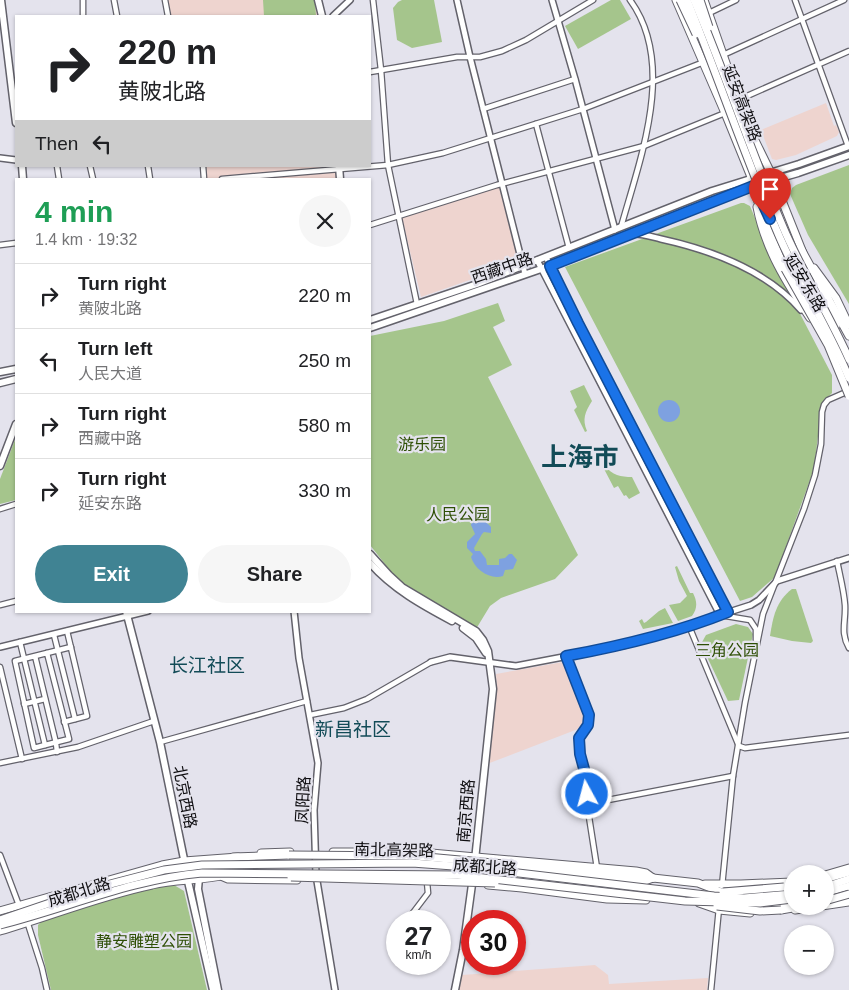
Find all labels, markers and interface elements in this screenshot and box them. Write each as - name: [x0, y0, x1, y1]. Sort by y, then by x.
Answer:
- text: 220 m: [118, 32, 217, 71]
- icon: right: [35, 35, 100, 100]
- street label: 延安高架路: [720, 63, 764, 143]
- text: 黄陂北路: [118, 79, 206, 104]
- icon: left: [88, 130, 116, 158]
- text: Then: [35, 133, 78, 154]
- pin: [749, 168, 791, 219]
- icon: arrive: [756, 175, 784, 203]
- text: 4 min: [35, 195, 113, 228]
- button: close: [299, 195, 351, 247]
- text: 1.4 km · 19:32: [35, 231, 137, 248]
- street label: 西藏中路: [469, 250, 535, 286]
- street label: 延安东路: [781, 251, 829, 315]
- text: Turn right: [78, 273, 166, 294]
- icon: right: [35, 282, 63, 310]
- text: 220 m: [298, 285, 351, 306]
- text: 黄陂北路: [78, 300, 142, 317]
- text: Turn left: [78, 338, 153, 359]
- icon: left: [35, 347, 63, 375]
- text: 250 m: [298, 350, 351, 371]
- text: 人民大道: [78, 365, 142, 382]
- text: Turn right: [78, 403, 166, 424]
- icon: right: [35, 412, 63, 440]
- text: 580 m: [298, 415, 351, 436]
- text: 西藏中路: [78, 430, 142, 447]
- park label: 游乐园: [398, 436, 446, 453]
- district label: 上海市: [541, 442, 619, 472]
- text: Turn right: [78, 468, 166, 489]
- icon: right: [35, 477, 63, 505]
- text: 330 m: [298, 480, 351, 501]
- text: 延安东路: [78, 495, 142, 512]
- park label: 人民公园: [426, 506, 490, 523]
- button: Exit: [35, 545, 188, 603]
- button: Share: [198, 545, 351, 603]
- park label: 三角公园: [695, 641, 759, 659]
- district label: 长江社区: [169, 655, 245, 676]
- district label: 新昌社区: [315, 719, 391, 740]
- street label: 北京西路: [171, 764, 199, 830]
- position arrow: [560, 767, 612, 819]
- street label: 凤阳路: [293, 776, 313, 824]
- street label: 南京西路: [455, 778, 477, 844]
- street label: 南北高架路: [354, 841, 434, 859]
- street label: 成都北路: [452, 856, 518, 878]
- map controls: [784, 865, 834, 975]
- button: +: [784, 865, 834, 915]
- street label: 成都北路: [46, 875, 112, 909]
- speed limit sign: 30: [461, 910, 526, 975]
- text: 27: [405, 922, 432, 950]
- button: −: [784, 925, 834, 975]
- park label: 静安雕塑公园: [96, 933, 192, 950]
- text: km/h: [405, 948, 432, 962]

